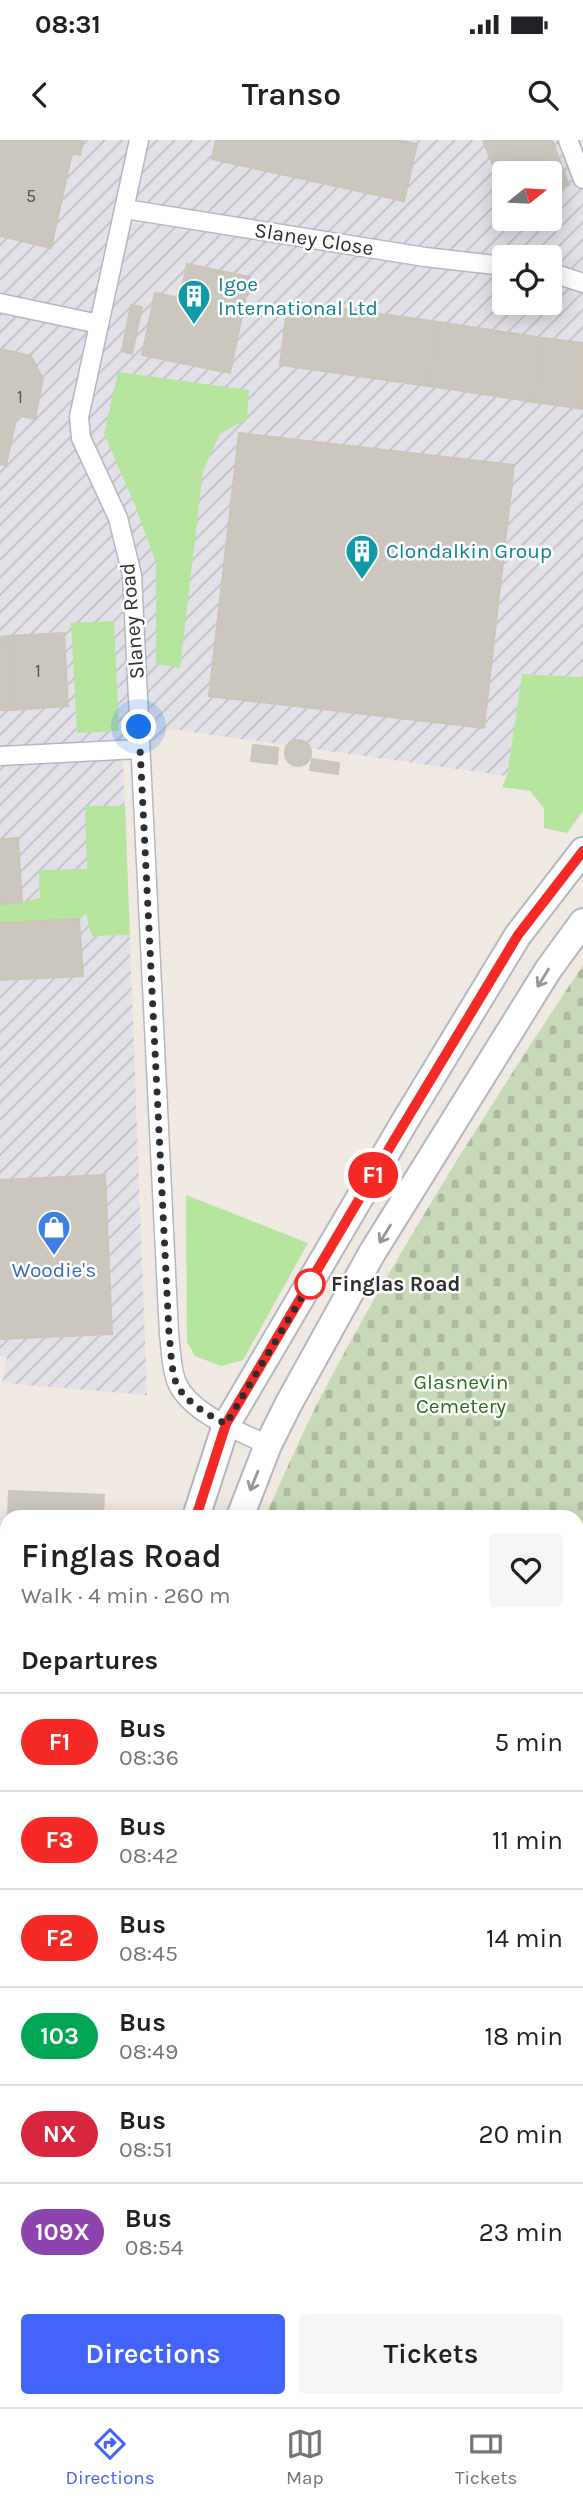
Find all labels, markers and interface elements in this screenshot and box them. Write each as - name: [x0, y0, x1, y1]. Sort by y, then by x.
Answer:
- text: 08:31: [35, 9, 101, 40]
- icon: back: [21, 76, 59, 114]
- text: Transo: [242, 76, 341, 113]
- icon: search: [524, 76, 562, 114]
- north arrow: [492, 161, 562, 231]
- map controls: [492, 161, 562, 315]
- house number: 5: [26, 185, 36, 207]
- street label: Slaney Close: [253, 218, 375, 260]
- button: locate: [492, 245, 562, 315]
- place label: Igoe International Ltd: [218, 272, 378, 320]
- building icon: Igoe International Ltd: [175, 277, 213, 326]
- house number: 1: [17, 386, 23, 408]
- building icon: Clondalkin Group: [343, 532, 381, 581]
- place label: Clondalkin Group: [386, 539, 552, 563]
- street label: Slaney Road: [115, 562, 149, 680]
- house number: 1: [35, 660, 41, 682]
- your location: [121, 709, 156, 744]
- one-way arrow: [536, 967, 550, 987]
- line badge: F1: [342, 1152, 404, 1198]
- text: F1: [362, 1161, 384, 1189]
- shop icon: Woodie's: [35, 1208, 73, 1257]
- one-way arrow: [377, 1223, 391, 1243]
- place label: Woodie's: [12, 1258, 96, 1282]
- marker: Finglas Road: [295, 1269, 325, 1299]
- place label: Finglas Road: [331, 1272, 460, 1296]
- park label: Glasnevin Cemetery: [414, 1370, 508, 1418]
- one-way arrow: [246, 1469, 259, 1491]
- button: heart: [489, 1533, 563, 1607]
- text: Finglas Road: [21, 1537, 222, 1575]
- text: Walk · 4 min · 260 m: [21, 1582, 231, 1609]
- text: Departures: [21, 1645, 158, 1676]
- text: Bus: [119, 1713, 166, 1744]
- text: 5 min: [494, 1727, 563, 1758]
- text: F1: [49, 1728, 70, 1756]
- text: 08:36: [119, 1744, 179, 1771]
- text: Bus: [119, 1811, 166, 1842]
- text: 11 min: [492, 1825, 563, 1856]
- text: F3: [45, 1826, 74, 1854]
- text: 08:42: [119, 1842, 178, 1869]
- text: Bus: [119, 1909, 166, 1940]
- text: 14 min: [486, 1923, 563, 1954]
- text: F2: [46, 1924, 73, 1952]
- text: 08:45: [119, 1940, 178, 1967]
- text: Bus: [119, 2007, 166, 2038]
- text: 18 min: [484, 2021, 563, 2052]
- text: 103: [40, 2022, 79, 2050]
- text: 08:49: [119, 2038, 178, 2065]
- text: Bus: [119, 2105, 166, 2136]
- text: 20 min: [479, 2119, 563, 2150]
- text: NX: [43, 2120, 76, 2148]
- text: 08:51: [119, 2136, 173, 2163]
- text: Bus: [125, 2203, 172, 2234]
- text: 23 min: [479, 2217, 563, 2248]
- text: 109X: [35, 2218, 90, 2246]
- text: 08:54: [125, 2234, 184, 2261]
- button: Directions: [21, 2314, 285, 2394]
- button: Tickets: [299, 2314, 563, 2394]
- tab: Directions: [66, 2425, 155, 2489]
- tab: Map: [286, 2425, 324, 2489]
- tab: Tickets: [455, 2425, 517, 2489]

